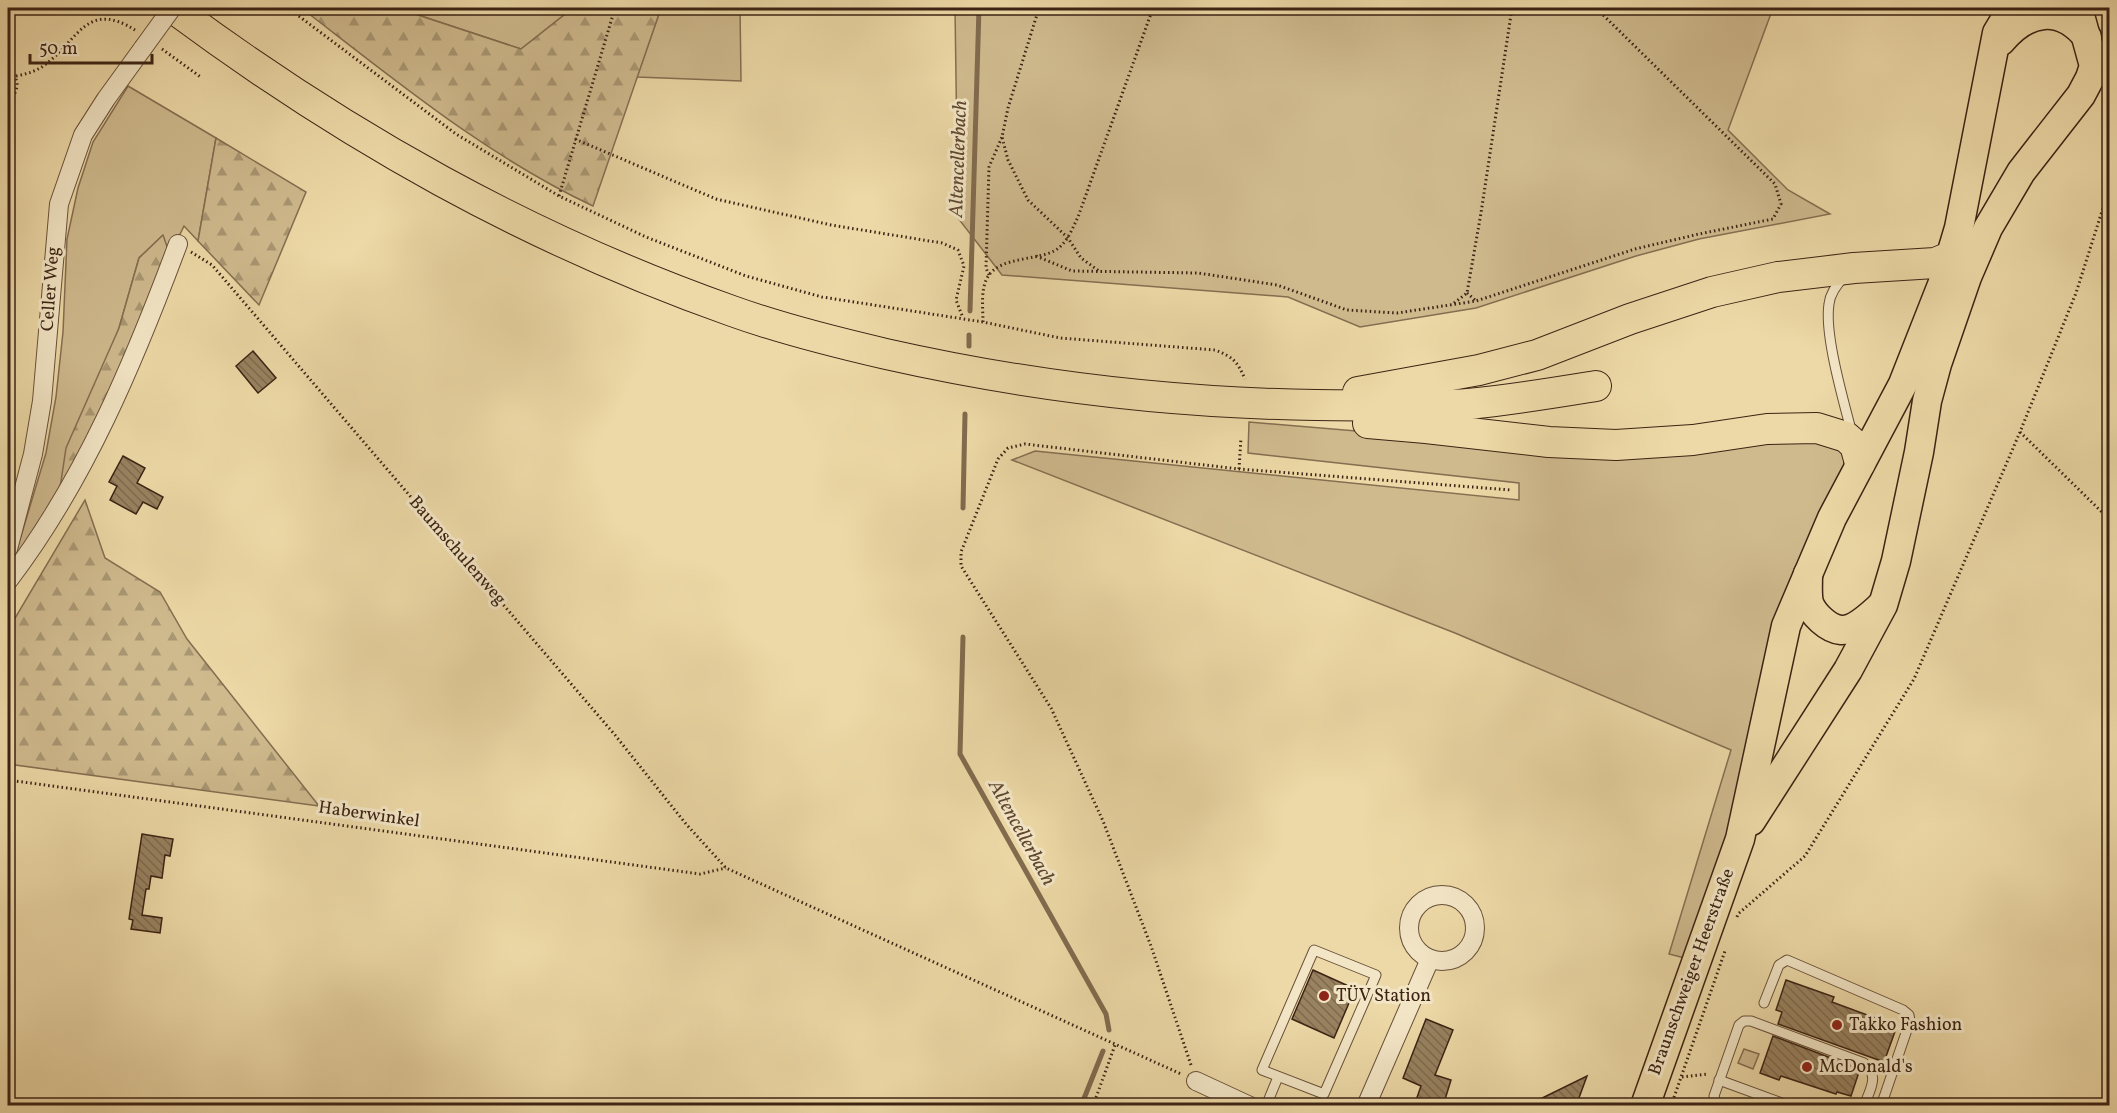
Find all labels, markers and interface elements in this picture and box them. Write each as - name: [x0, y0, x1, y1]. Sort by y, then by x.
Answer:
- scale bar: [30, 27, 152, 65]
- text: 50 m: [39, 37, 78, 62]
- water label: Altencellerbach: [943, 100, 975, 219]
- street label: Celler Weg: [36, 246, 66, 332]
- street label: Baumschulenweg: [402, 491, 512, 611]
- water label: Altencellerbach: [980, 774, 1062, 891]
- street label: Haberwinkel: [317, 796, 421, 834]
- street label: Braunschweiger Heerstraße: [1643, 865, 1741, 1079]
- place label: TÜV Station: [1336, 984, 1431, 1009]
- marker: TÜV Station: [1317, 989, 1331, 1003]
- place label: Takko Fashion: [1849, 1013, 1963, 1038]
- marker: Takko Fashion: [1830, 1018, 1844, 1032]
- place label: McDonald's: [1819, 1055, 1913, 1080]
- marker: McDonald's: [1800, 1060, 1814, 1074]

